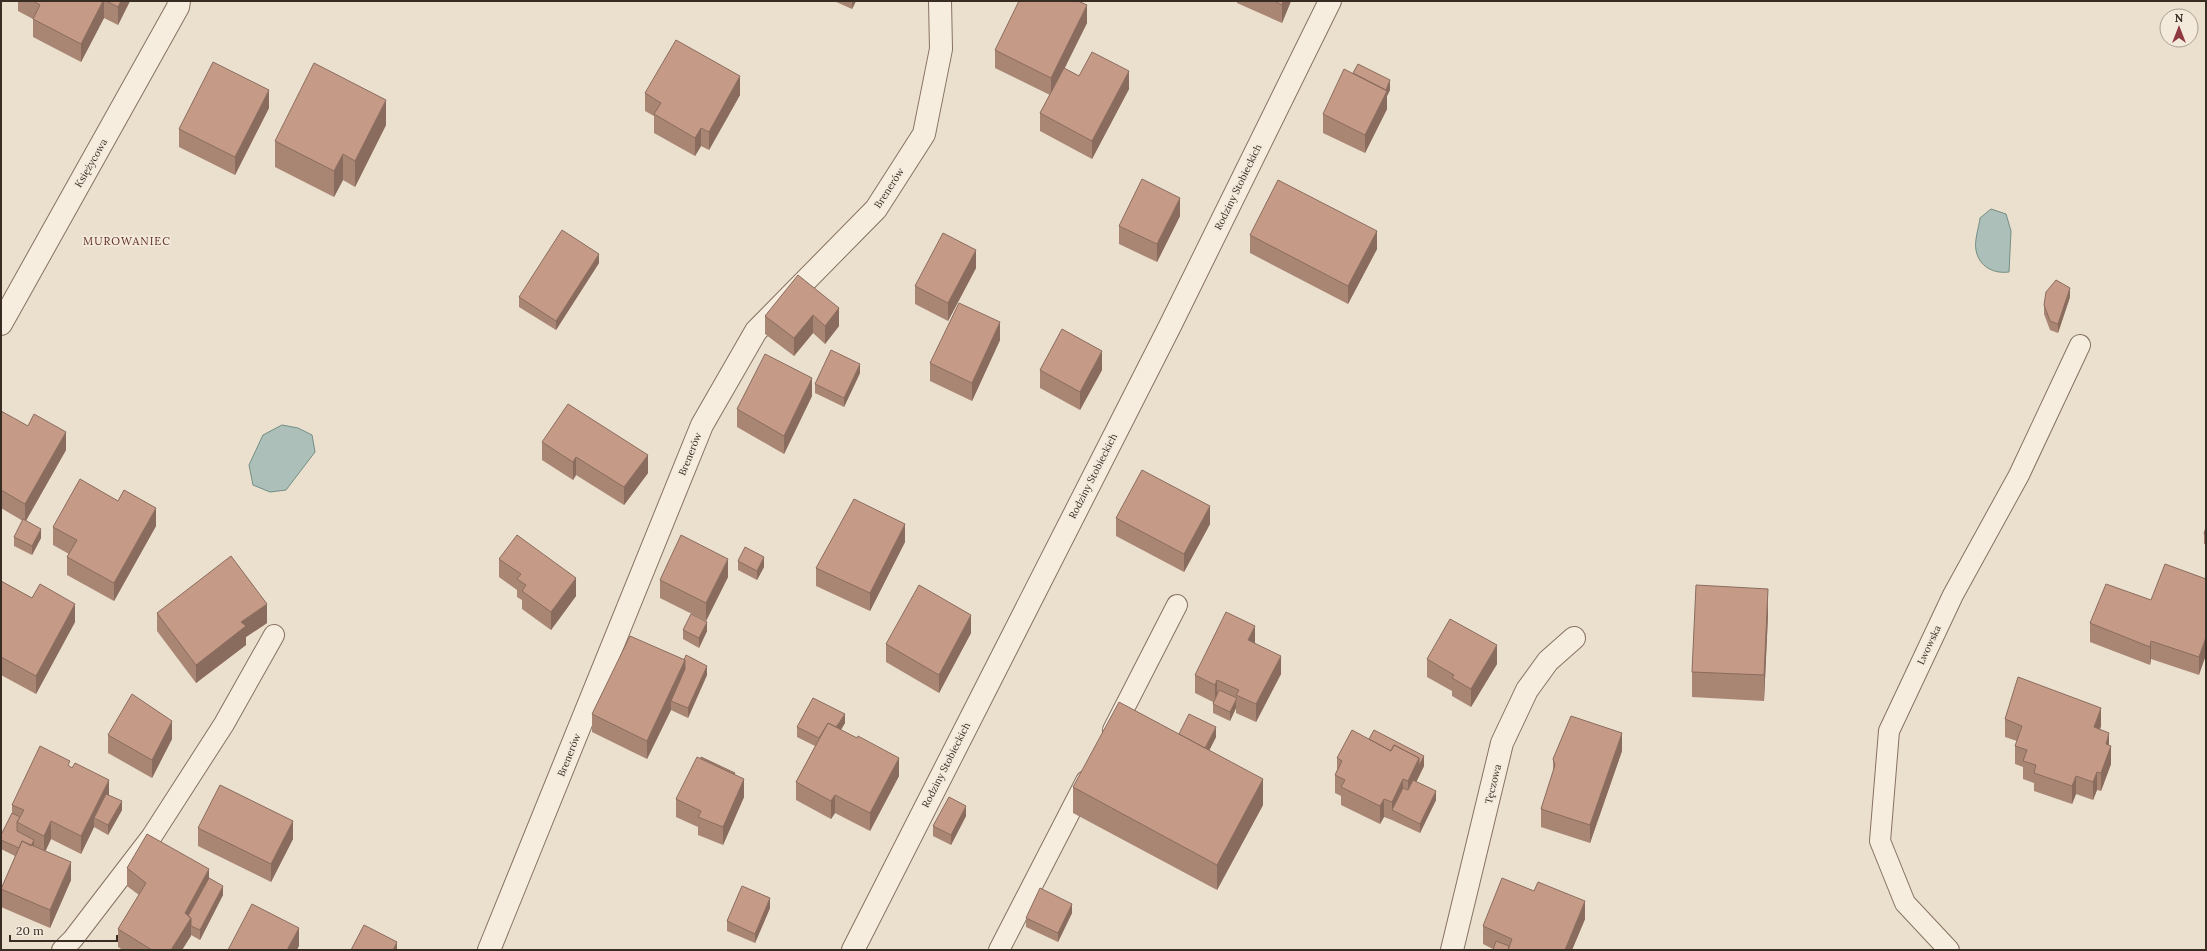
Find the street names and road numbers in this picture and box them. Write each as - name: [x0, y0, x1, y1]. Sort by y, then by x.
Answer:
- street label: Księżycowa: [72, 136, 110, 190]
- street label: Rodziny Stobieckich: [1212, 142, 1264, 232]
- street label: Brenerów: [871, 165, 907, 211]
- street label: Brenerów: [675, 431, 705, 477]
- street label: Rodziny Stobieckich: [1066, 431, 1120, 521]
- street label: Lwowska: [1914, 623, 1944, 667]
- street label: Rodziny Stobieckich: [919, 720, 973, 810]
- street label: Brenerów: [554, 732, 584, 778]
- street label: Tęczowa: [1482, 763, 1504, 805]

